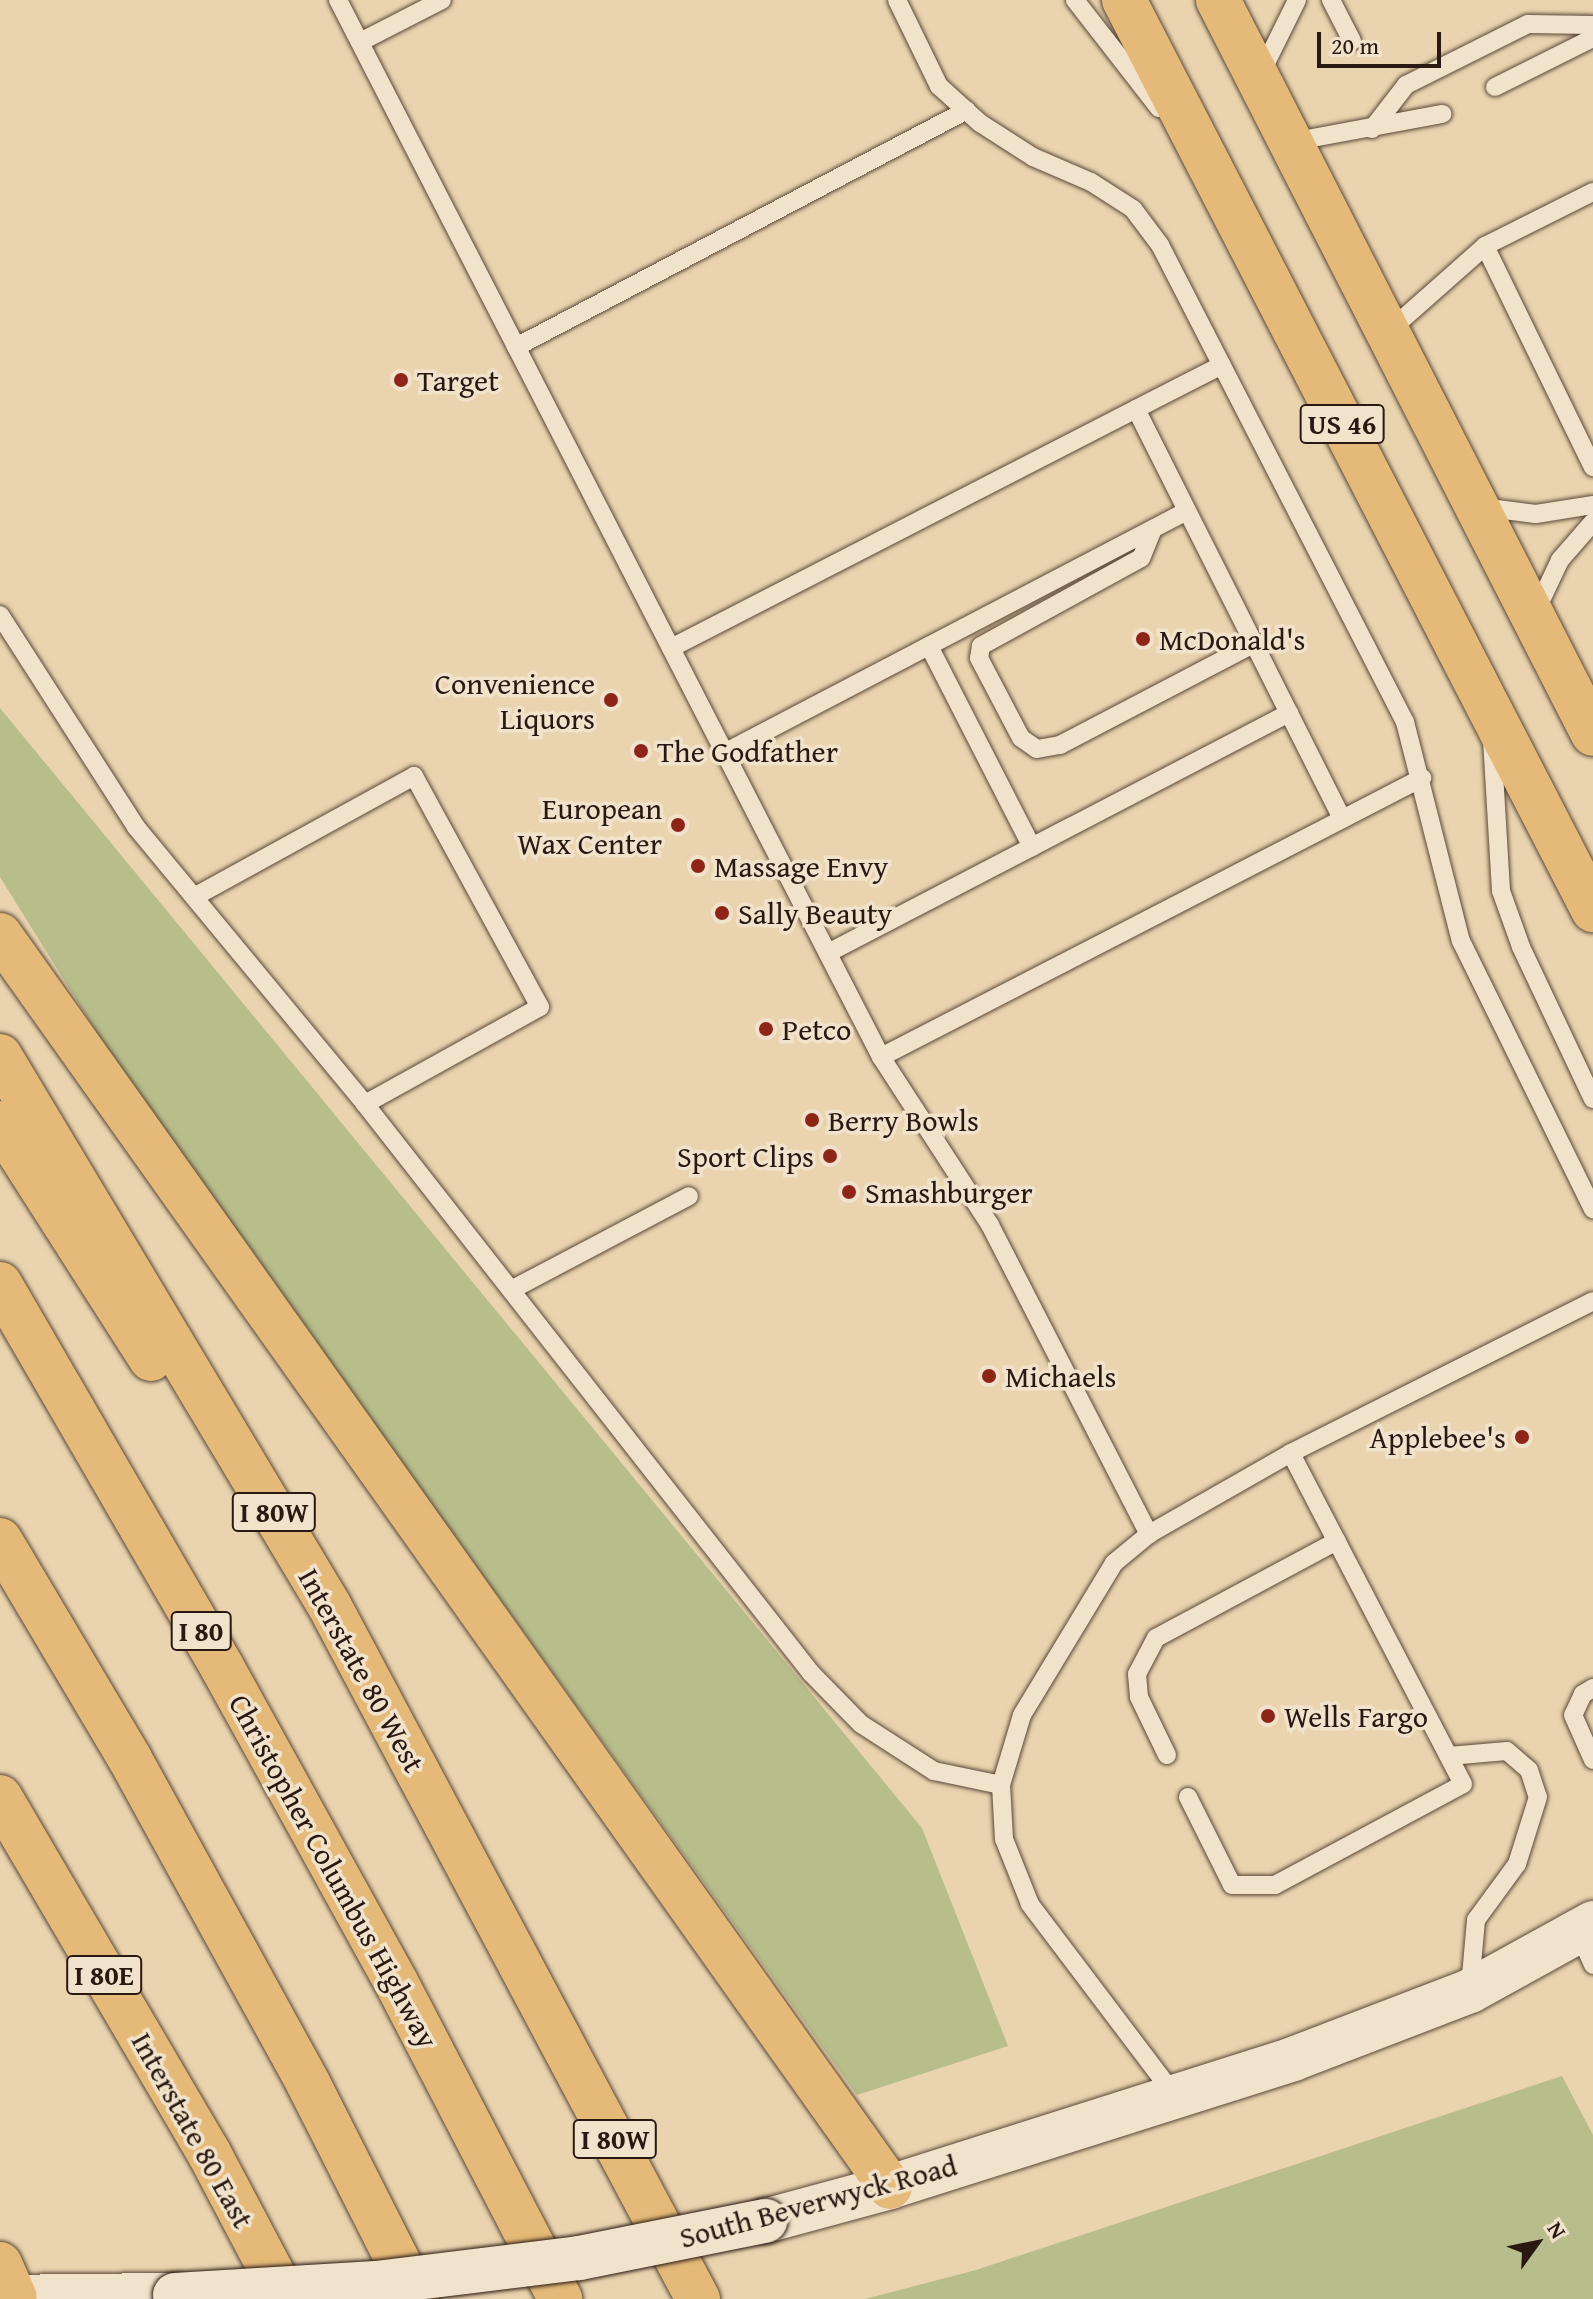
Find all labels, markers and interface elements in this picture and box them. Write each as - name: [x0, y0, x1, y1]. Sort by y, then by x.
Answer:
- scale bar: [1321, 16, 1445, 66]
- text: 20 m: [1331, 28, 1379, 63]
- place label: Target: [417, 362, 499, 398]
- marker: Target: [392, 371, 410, 389]
- road number: US 46: [1298, 400, 1386, 448]
- place label: McDonald's: [1159, 621, 1306, 657]
- marker: McDonald's: [1134, 630, 1152, 648]
- place label: Convenience Liquors: [435, 665, 595, 736]
- marker: Convenience Liquors: [602, 691, 620, 709]
- place label: The Godfather: [657, 733, 838, 769]
- marker: The Godfather: [632, 742, 650, 760]
- place label: European Wax Center: [517, 790, 662, 860]
- marker: European Wax Center: [669, 816, 687, 834]
- place label: Massage Envy: [714, 848, 888, 884]
- marker: Massage Envy: [689, 857, 707, 875]
- place label: Sally Beauty: [738, 895, 892, 931]
- marker: Sally Beauty: [713, 904, 731, 922]
- place label: Petco: [782, 1011, 851, 1047]
- marker: Petco: [757, 1020, 775, 1038]
- place label: Berry Bowls: [828, 1102, 979, 1138]
- marker: Berry Bowls: [803, 1111, 821, 1129]
- place label: Sport Clips: [677, 1138, 814, 1174]
- marker: Sport Clips: [821, 1147, 839, 1165]
- place label: Smashburger: [865, 1174, 1033, 1210]
- marker: Smashburger: [840, 1183, 858, 1201]
- place label: Michaels: [1005, 1358, 1116, 1394]
- marker: Michaels: [980, 1367, 998, 1385]
- place label: Applebee's: [1370, 1419, 1506, 1455]
- marker: Applebee's: [1513, 1428, 1531, 1446]
- road number: I 80W: [230, 1488, 318, 1536]
- street label: Interstate 80 West: [291, 1562, 433, 1778]
- road number: I 80: [169, 1607, 233, 1655]
- street label: Christopher Columbus Highway: [222, 1688, 446, 2054]
- place label: Wells Fargo: [1284, 1698, 1428, 1734]
- marker: Wells Fargo: [1259, 1707, 1277, 1725]
- road number: I 80E: [66, 1951, 142, 1999]
- street label: Interstate 80 East: [124, 2026, 262, 2234]
- road number: I 80W: [571, 2115, 659, 2163]
- street label: South Beverwyck Road: [675, 2147, 961, 2255]
- north arrow: [1497, 2203, 1577, 2283]
- text: N: [1540, 2215, 1575, 2245]

